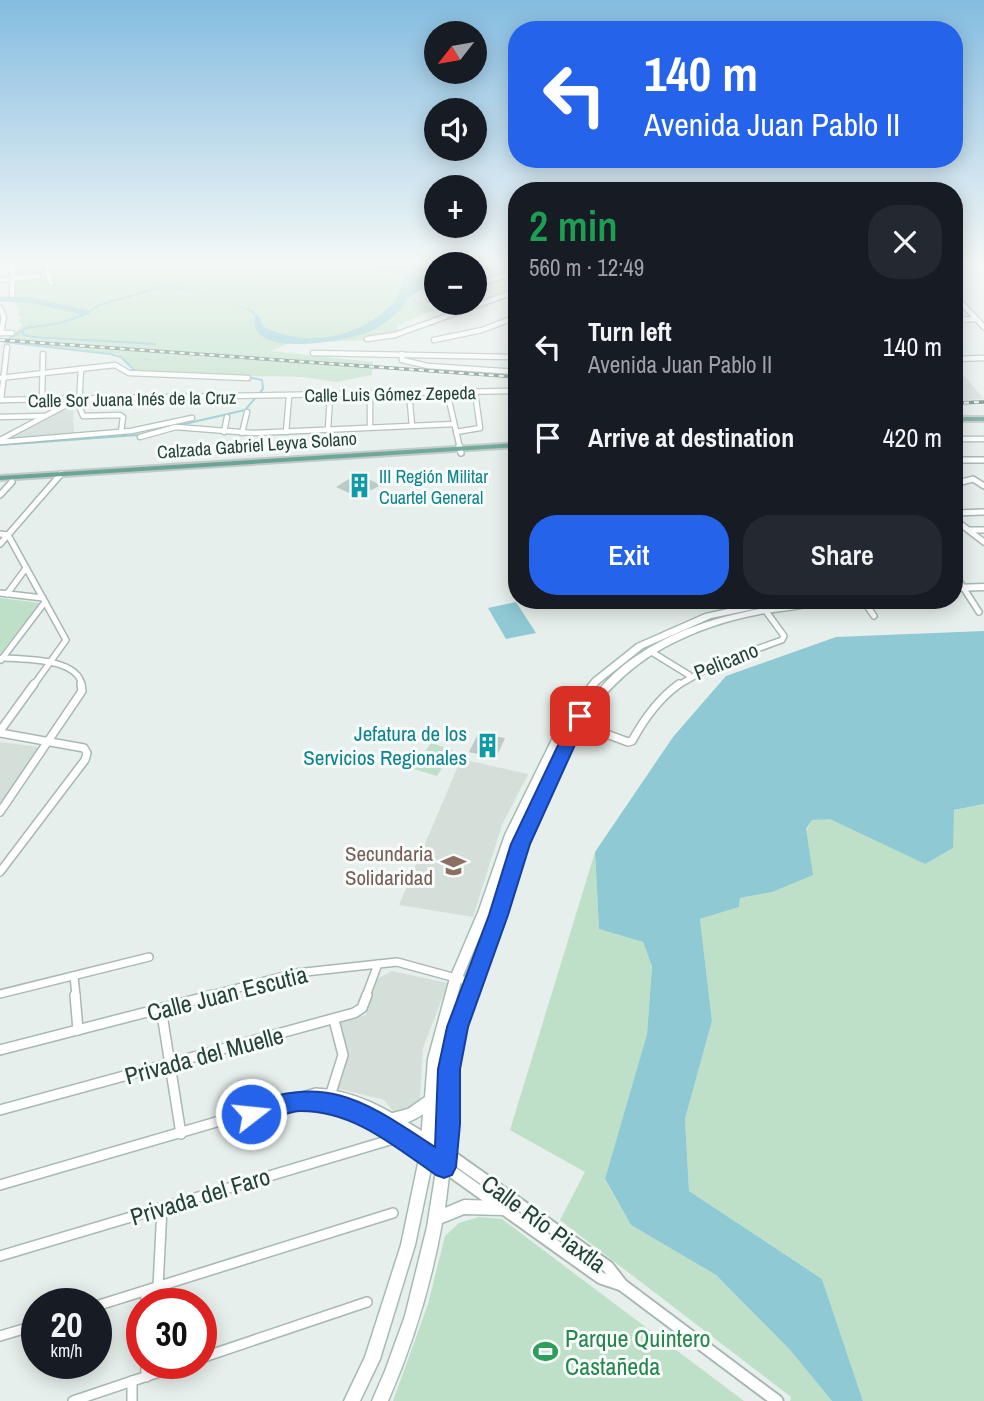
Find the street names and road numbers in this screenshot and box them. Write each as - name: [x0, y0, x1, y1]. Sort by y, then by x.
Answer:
- street label: Calle Luis Gómez Zepeda: [304, 380, 476, 408]
- street label: Calle Sor Juana Inés de la Cruz: [28, 385, 236, 413]
- street label: Calzada Gabriel Leyva Solano: [156, 426, 358, 464]
- street label: Pelicano: [690, 635, 762, 687]
- street label: Calle Juan Escutia: [144, 958, 311, 1028]
- street label: Privada del Muelle: [121, 1018, 287, 1092]
- street label: Privada del Faro: [126, 1160, 274, 1232]
- street label: Calle Río Piaxtla: [475, 1167, 613, 1279]

